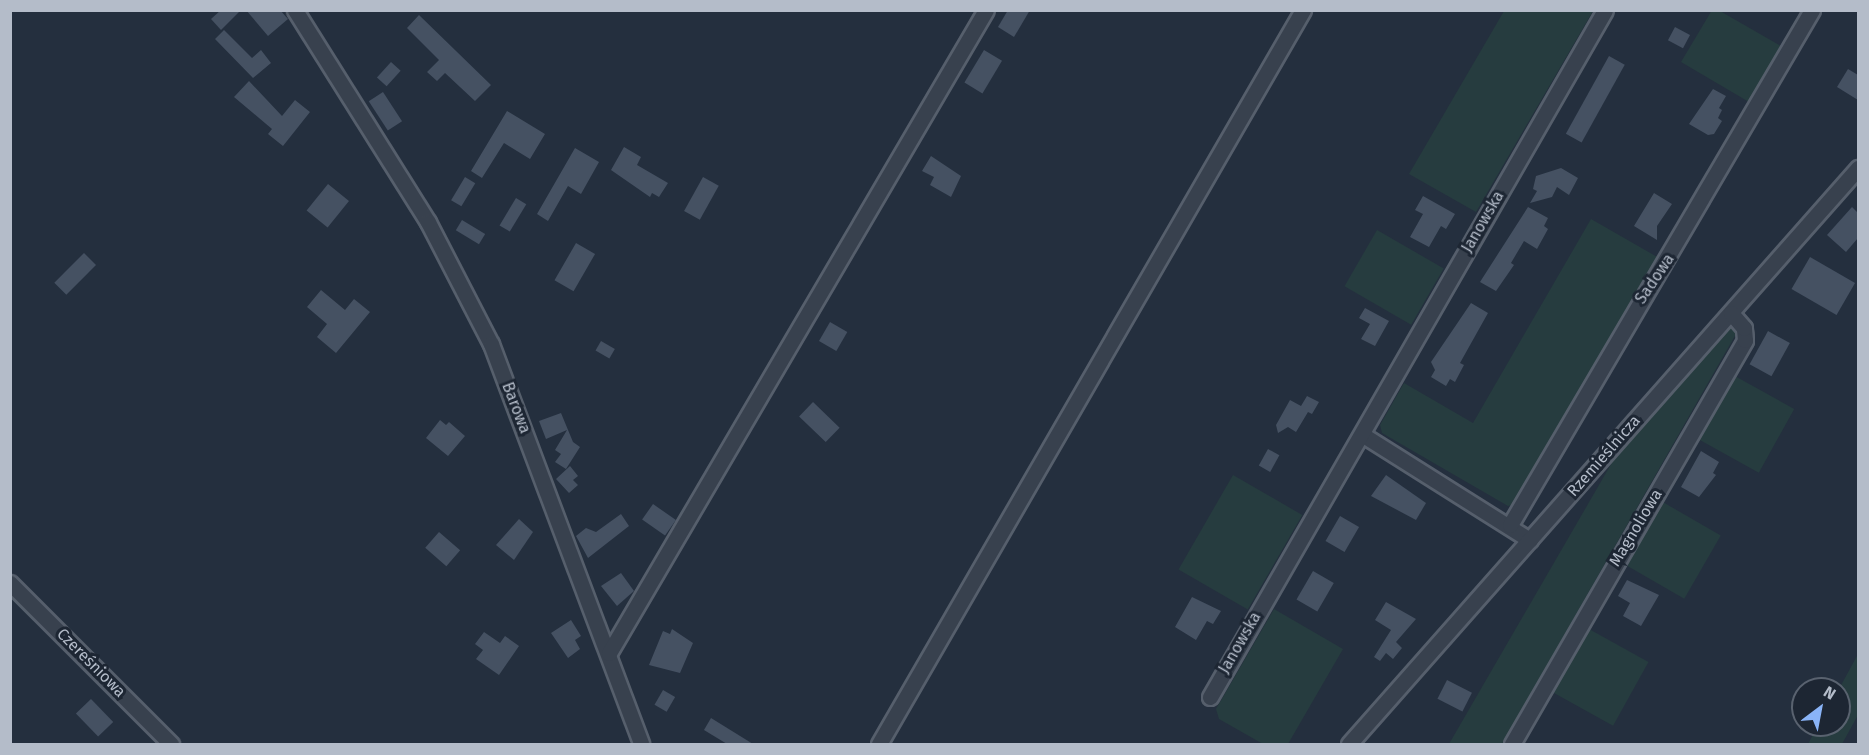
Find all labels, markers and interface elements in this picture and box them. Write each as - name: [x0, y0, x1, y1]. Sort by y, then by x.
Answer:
- street label: Janowska: [1458, 188, 1508, 256]
- street label: Sadowa: [1631, 250, 1679, 308]
- street label: Barowa: [497, 380, 535, 436]
- street label: Rzemieślnicza: [1564, 411, 1644, 501]
- street label: Magnoliowa: [1605, 486, 1667, 570]
- street label: Janowska: [1215, 609, 1265, 677]
- street label: Czereśniowa: [53, 625, 129, 701]
- north arrow: [1791, 677, 1851, 737]
- text: N: [1820, 682, 1839, 704]

